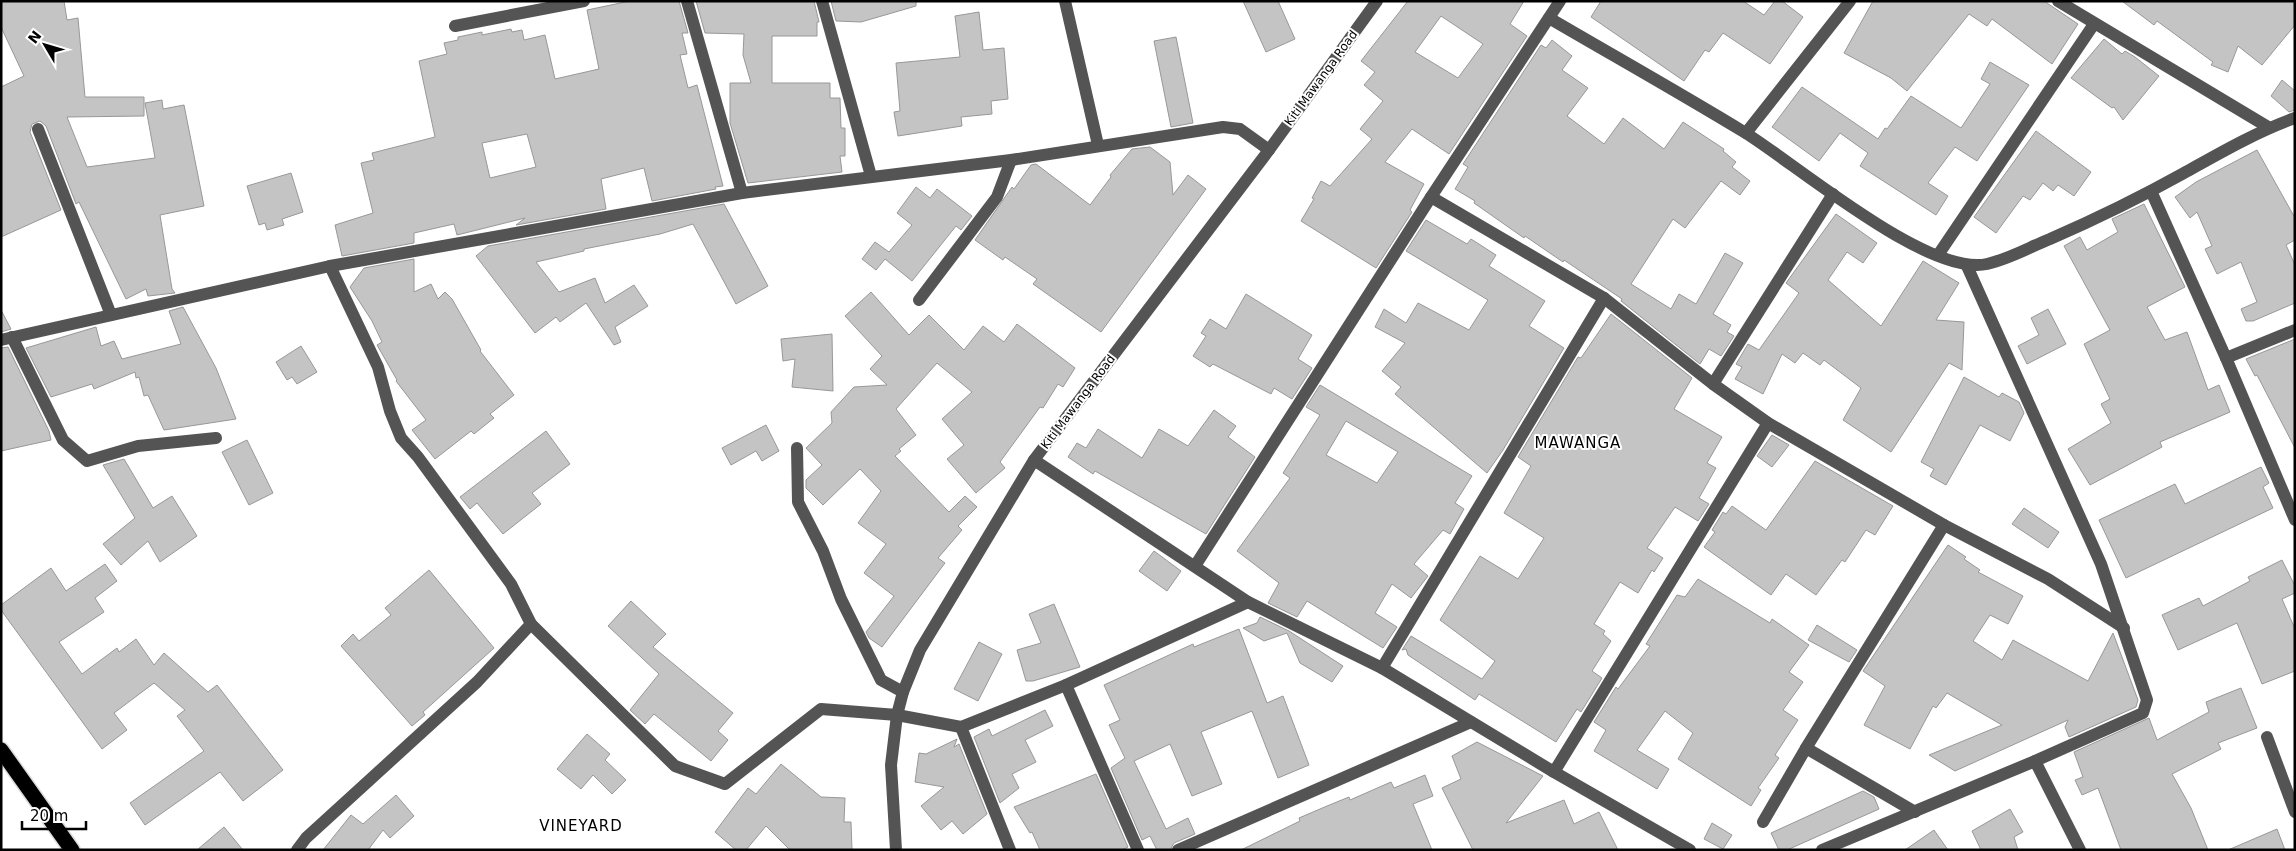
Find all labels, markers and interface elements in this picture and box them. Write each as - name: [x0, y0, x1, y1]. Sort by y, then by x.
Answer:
- north arrow: [20, 20, 70, 70]
- text: N: [25, 27, 45, 47]
- street label: Kiti Mawanga Road: [1282, 28, 1360, 128]
- street label: Kiti Mawanga Road: [1038, 352, 1118, 452]
- district label: MAWANGA: [1535, 434, 1621, 452]
- scale bar: [22, 798, 86, 830]
- text: 20 m: [30, 807, 68, 825]
- district label: VINEYARD: [539, 817, 623, 835]

